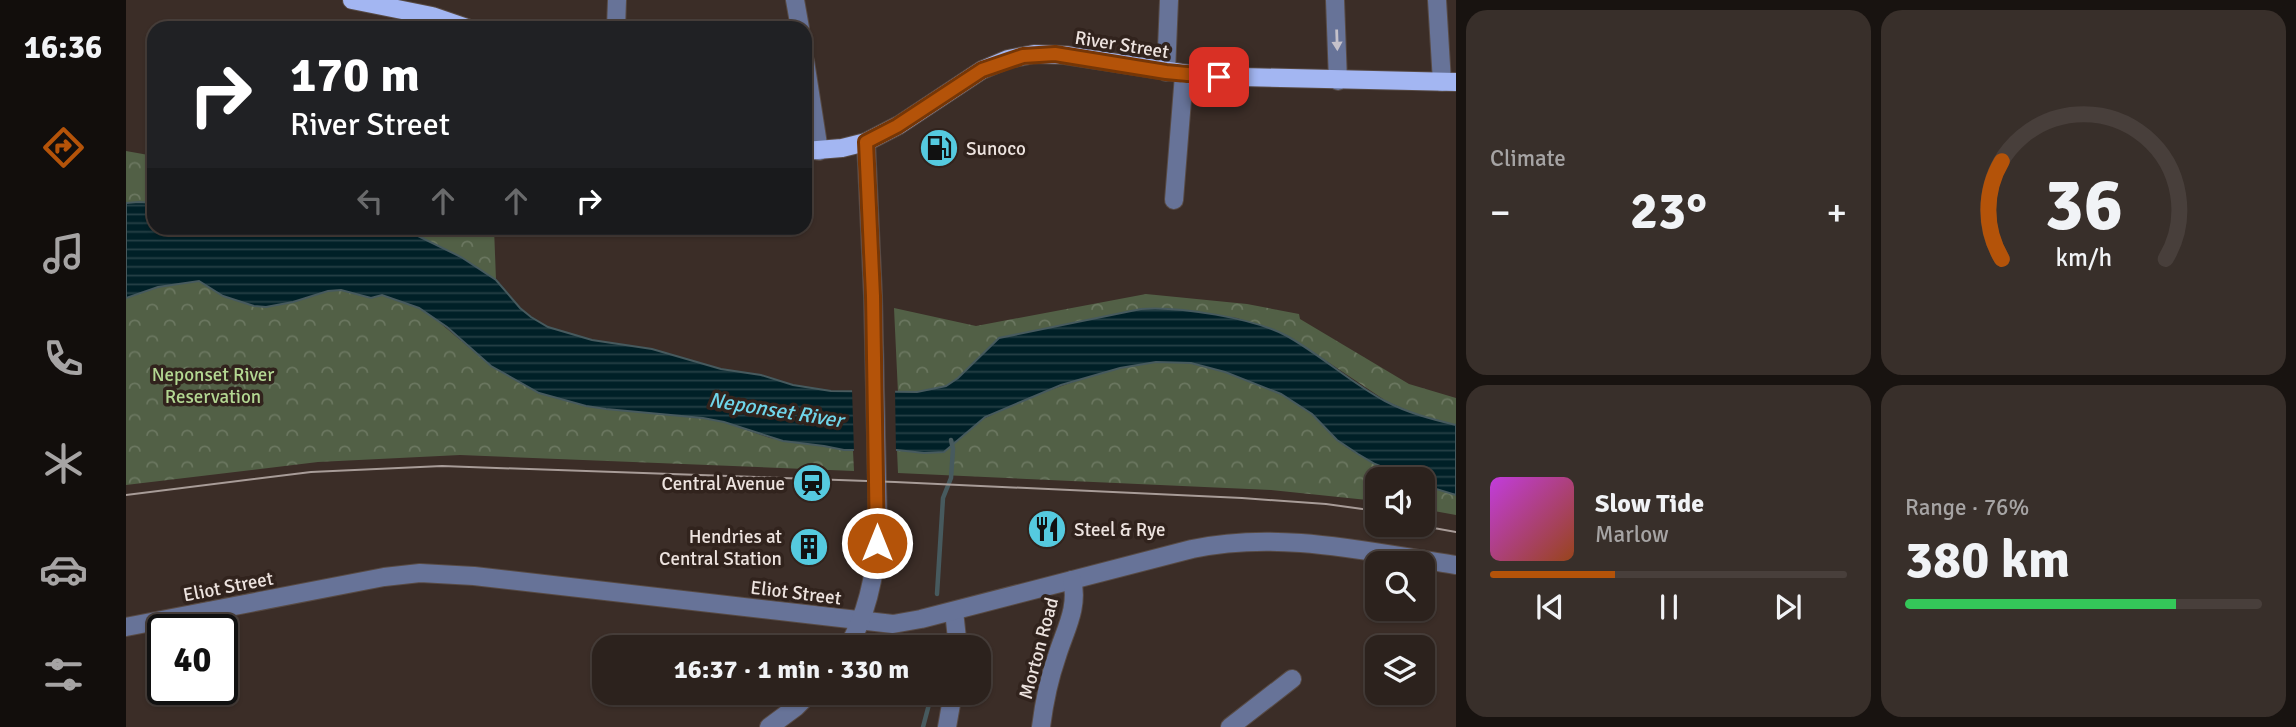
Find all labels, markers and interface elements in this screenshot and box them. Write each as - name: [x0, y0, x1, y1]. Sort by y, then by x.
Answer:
- street label: River Street: [1073, 26, 1171, 64]
- text: 16:36: [24, 28, 102, 67]
- one-way arrow: [1331, 30, 1342, 52]
- text: 170 m: [290, 45, 420, 105]
- pin: [1189, 47, 1249, 107]
- icon: right: [175, 49, 266, 140]
- icon: arrive: [1200, 58, 1238, 96]
- text: River Street: [290, 105, 450, 144]
- icon: directions: [39, 123, 88, 172]
- fuel station icon: Sunoco: [918, 127, 960, 169]
- place label: Sunoco: [966, 137, 1026, 161]
- text: Climate: [1490, 144, 1566, 173]
- text: 36: [2044, 161, 2123, 250]
- text: 23°: [1630, 179, 1707, 243]
- icon: left: [351, 182, 389, 220]
- icon: ahead: [424, 182, 462, 220]
- icon: ahead: [497, 182, 535, 220]
- icon: right: [570, 182, 608, 220]
- text: −: [1490, 189, 1511, 236]
- text: +: [1826, 189, 1847, 236]
- icon: music: [39, 229, 88, 278]
- text: km/h: [2055, 241, 2112, 272]
- icon: phone: [39, 334, 88, 383]
- park label: Neponset River Reservation: [152, 363, 274, 409]
- water label: Neponset River: [707, 387, 848, 434]
- icon: climate: [39, 439, 88, 488]
- station icon: Central Avenue: [791, 462, 833, 504]
- map controls: [1365, 467, 1435, 705]
- button: sound: [1365, 467, 1435, 537]
- place label: Central Avenue: [661, 472, 785, 496]
- text: Slow Tide: [1595, 488, 1704, 520]
- text: Range · 76%: [1905, 493, 2029, 522]
- position arrow: [840, 506, 914, 580]
- restaurant icon: Steel & Rye: [1026, 508, 1068, 550]
- place label: Steel & Rye: [1074, 518, 1165, 542]
- text: Marlow: [1595, 520, 1669, 549]
- place label: Hendries at Central Station: [659, 525, 782, 571]
- building icon: Hendries at Central Station: [788, 526, 830, 568]
- text: 380 km: [1905, 528, 2070, 592]
- icon: car: [39, 545, 88, 594]
- button: search: [1365, 551, 1435, 621]
- street label: Eliot Street: [181, 566, 276, 607]
- street label: Eliot Street: [749, 576, 843, 611]
- icon: previous: [1531, 588, 1569, 626]
- icon: pause: [1650, 588, 1688, 626]
- icon: next: [1769, 588, 1807, 626]
- street label: Morton Road: [1014, 595, 1064, 702]
- speed limit sign: 40: [147, 614, 238, 705]
- button: layers: [1365, 635, 1435, 705]
- icon: filters: [39, 650, 88, 699]
- text: 16:37 · 1 min · 330 m: [674, 654, 909, 686]

